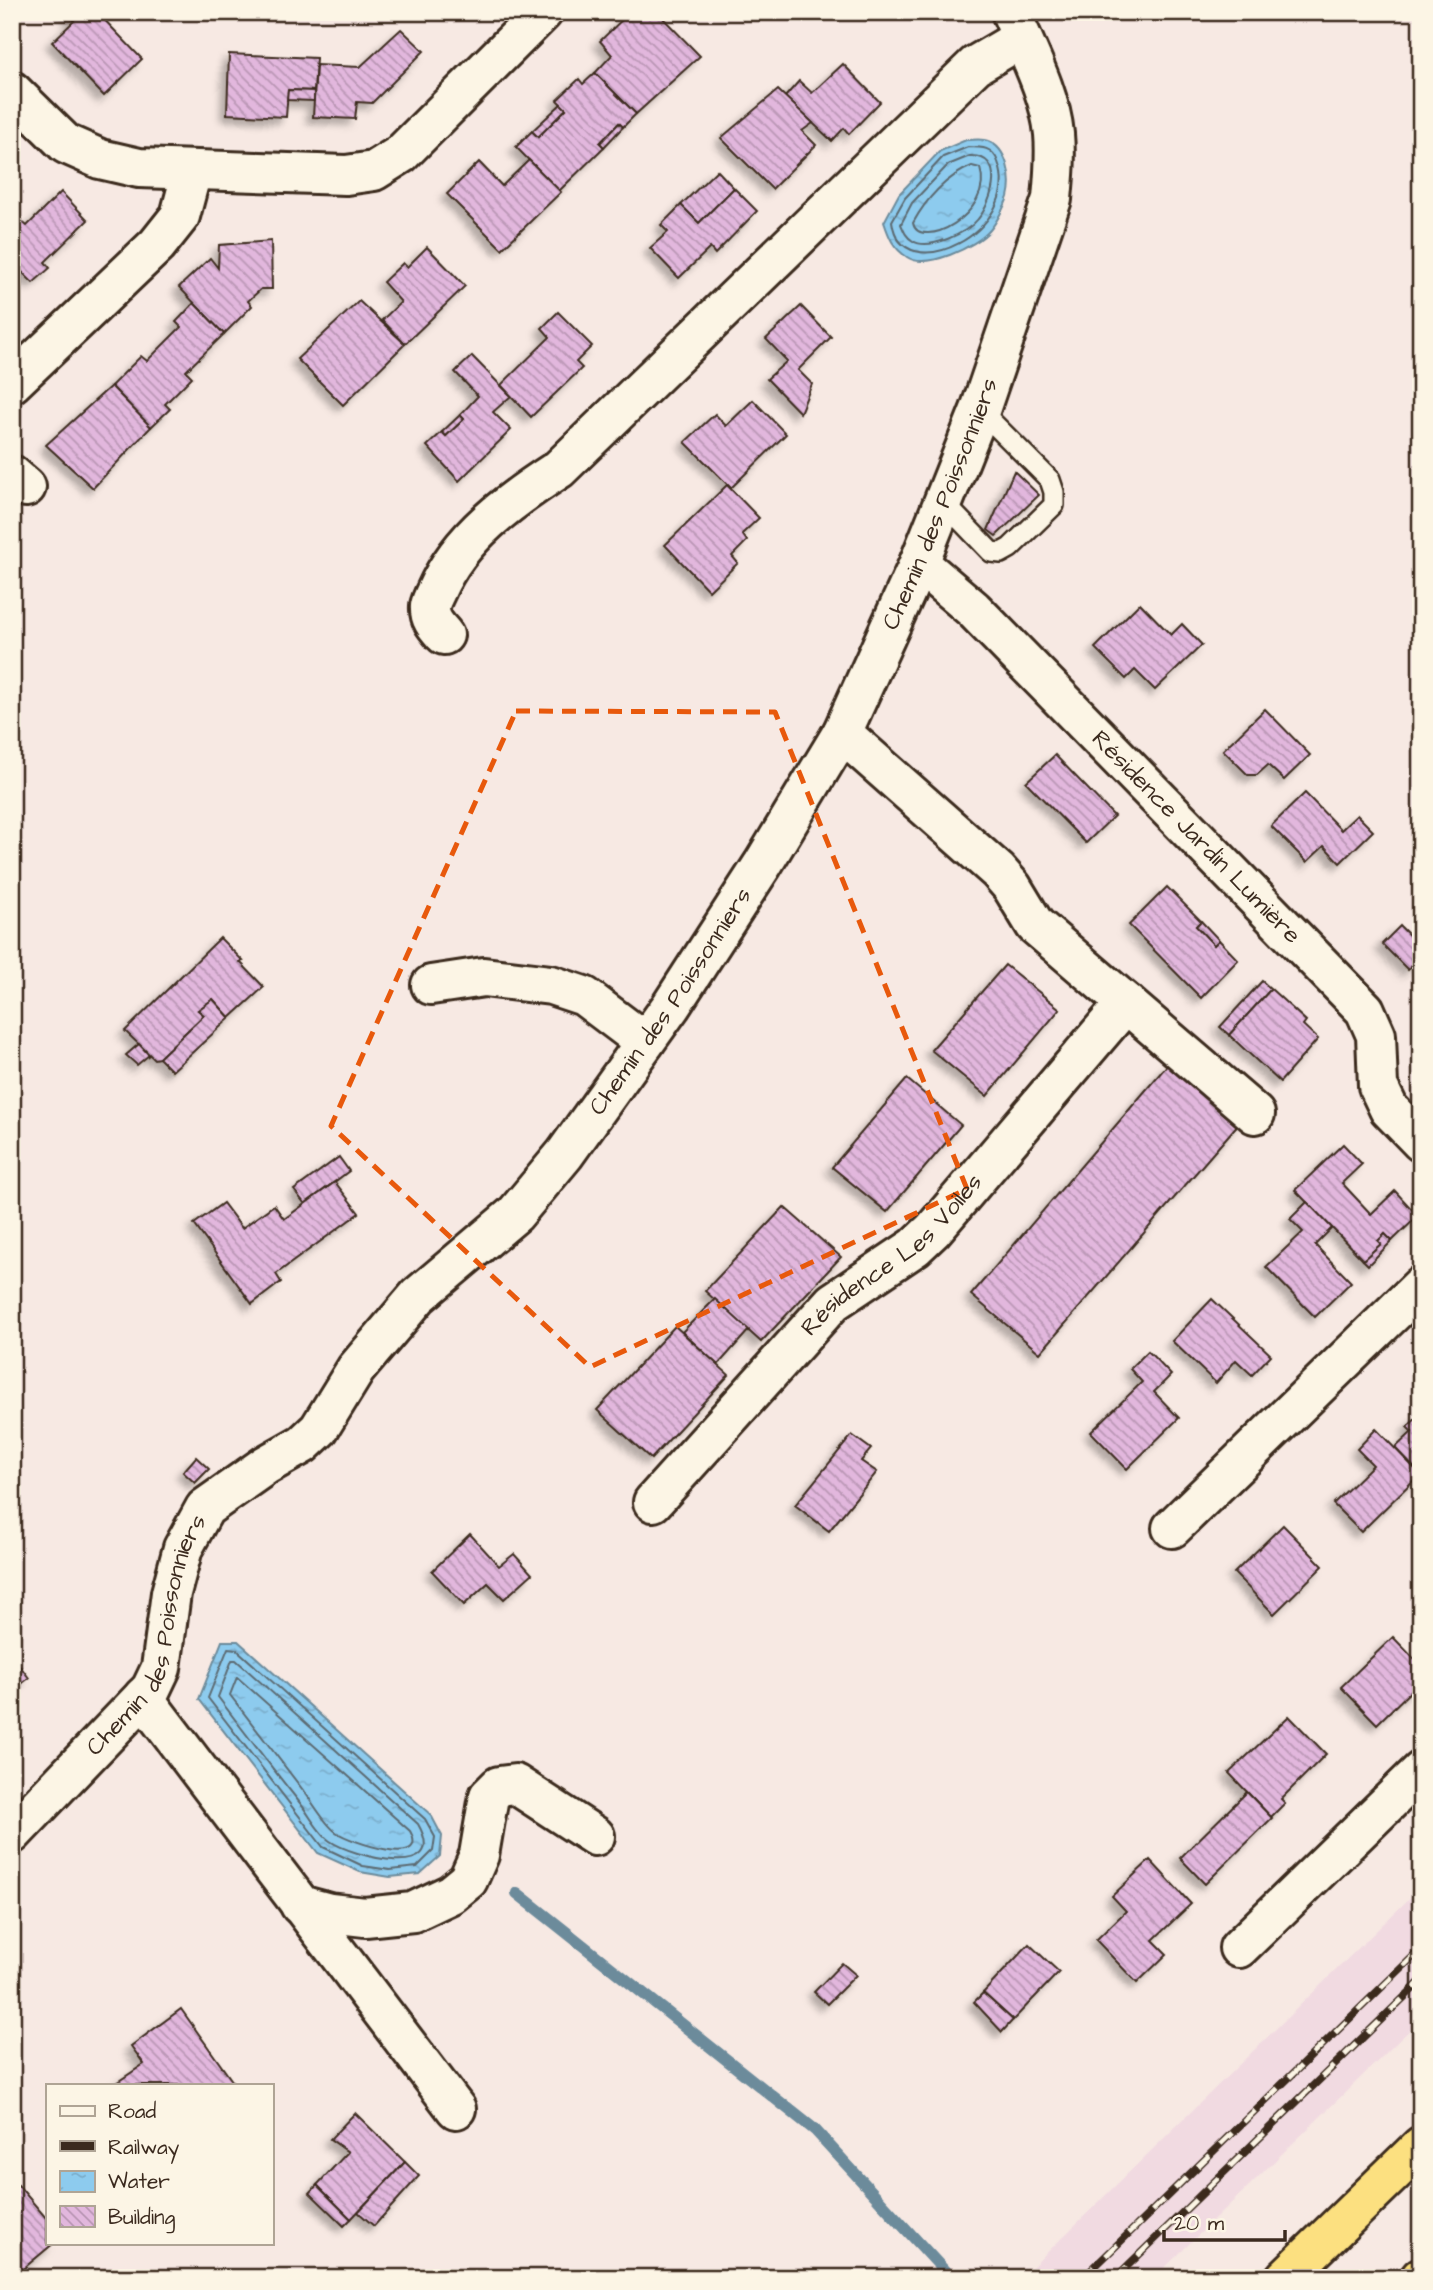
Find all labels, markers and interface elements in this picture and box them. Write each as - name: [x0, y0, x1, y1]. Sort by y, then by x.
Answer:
- street label: Chemin des Poissonniers: [874, 374, 1007, 635]
- street label: Résidence Jardin Lumière: [1084, 723, 1308, 952]
- street label: Chemin des Poissonniers: [581, 881, 760, 1122]
- street label: Résidence Les Voiles: [793, 1166, 991, 1344]
- street label: Chemin des Poissonniers: [78, 1508, 215, 1764]
- legend: [46, 2084, 273, 2244]
- text: Road: [108, 2097, 156, 2126]
- text: Railway: [108, 2133, 180, 2164]
- text: Water: [108, 2167, 170, 2196]
- scale bar: [1164, 2199, 1284, 2243]
- text: Building: [108, 2203, 176, 2234]
- text: 20 m: [1174, 2209, 1225, 2238]

